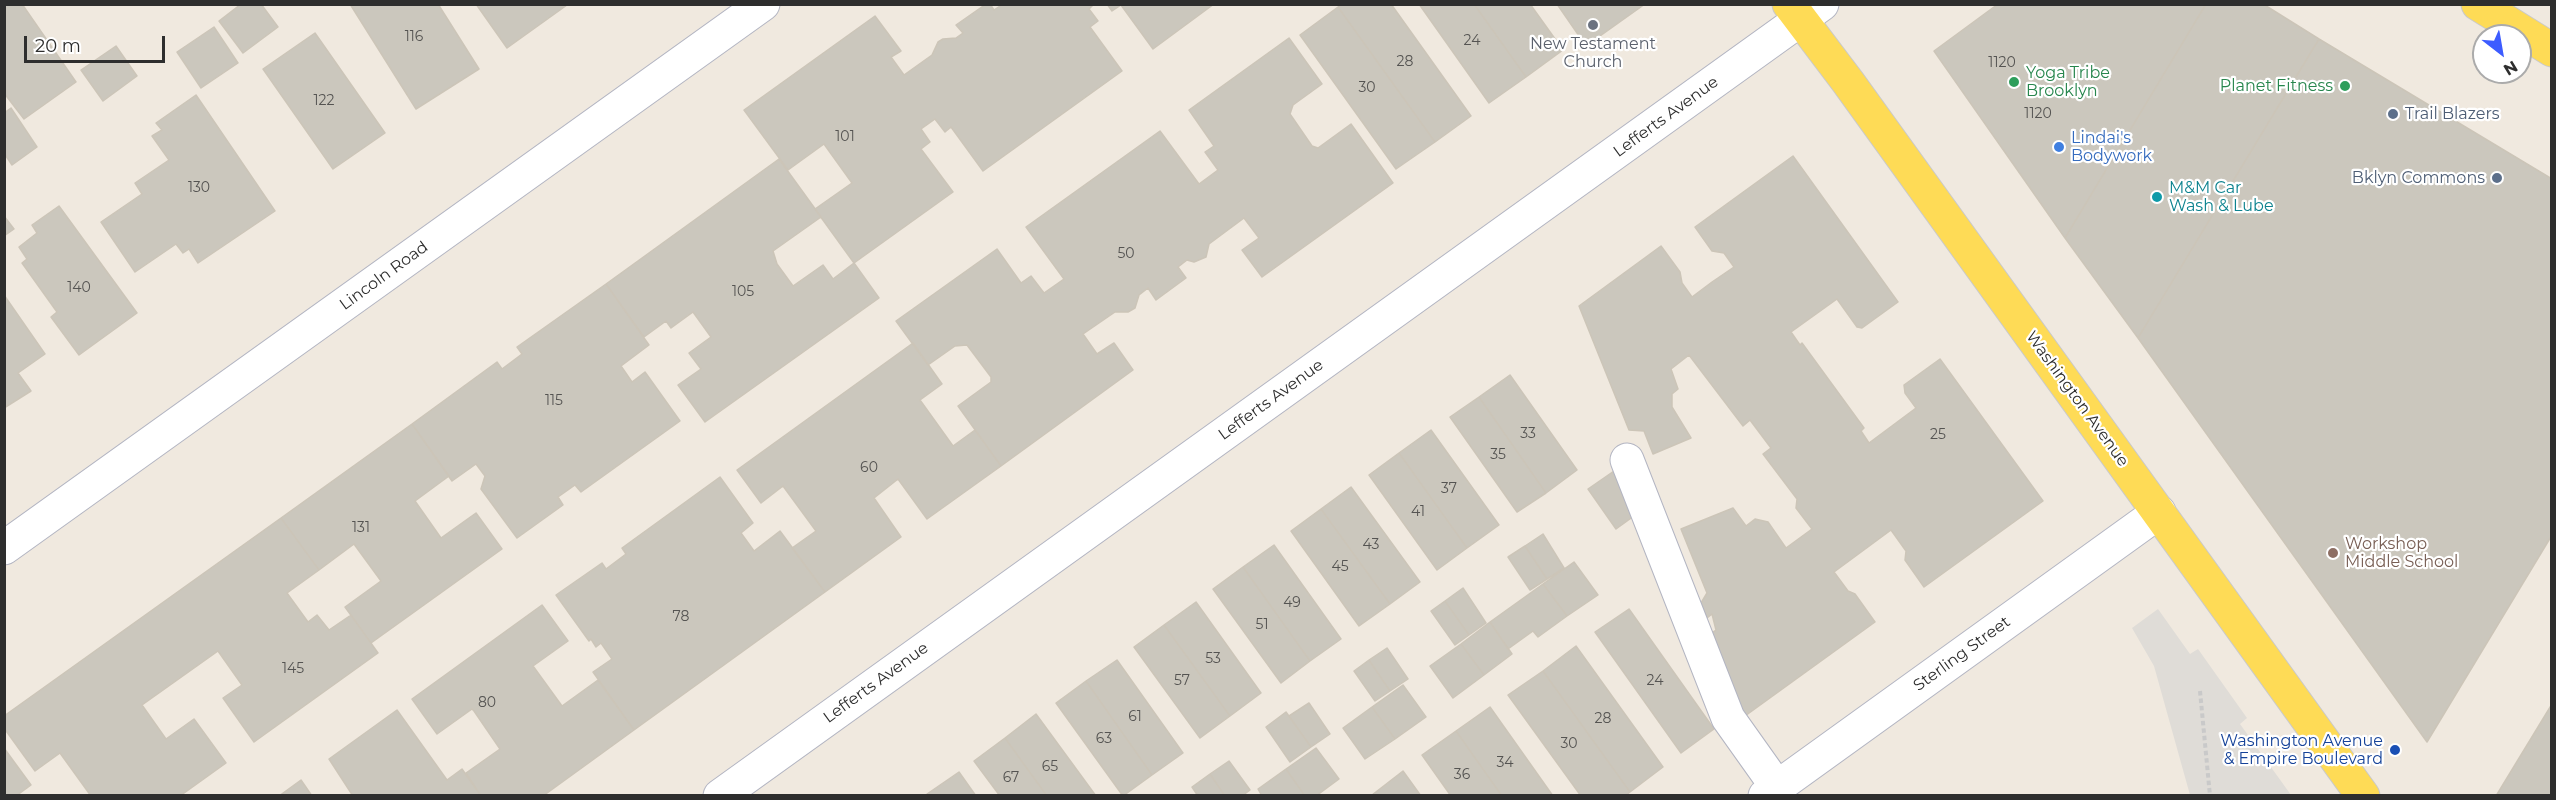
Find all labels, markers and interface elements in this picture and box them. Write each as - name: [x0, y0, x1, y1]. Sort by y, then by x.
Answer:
- marker: New Testament Church: [1586, 18, 1600, 32]
- scale bar: [27, 24, 168, 62]
- north arrow: [2472, 24, 2532, 84]
- house number: 116: [405, 29, 423, 45]
- house number: 24: [1464, 33, 1480, 49]
- place label: New Testament Church: [1530, 34, 1656, 72]
- text: 20 m: [35, 35, 81, 57]
- house number: 28: [1397, 54, 1413, 70]
- house number: 1120: [1988, 55, 2016, 71]
- text: N: [2500, 57, 2521, 80]
- place label: Yoga Tribe Brooklyn: [2026, 63, 2110, 101]
- street label: Lefferts Avenue: [1610, 73, 1722, 161]
- marker: Yoga Tribe Brooklyn: [2007, 75, 2021, 89]
- place label: Planet Fitness: [2220, 76, 2333, 96]
- marker: Planet Fitness: [2338, 79, 2352, 93]
- house number: 30: [1358, 80, 1376, 96]
- house number: 122: [314, 93, 334, 109]
- place label: Trail Blazers: [2405, 104, 2500, 124]
- house number: 1120: [2024, 106, 2052, 122]
- marker: Trail Blazers: [2386, 107, 2400, 121]
- place label: Lindai's Bodywork: [2071, 128, 2152, 166]
- house number: 101: [835, 129, 855, 145]
- marker: Lindai's Bodywork: [2052, 140, 2066, 154]
- place label: Bklyn Commons: [2352, 168, 2485, 188]
- marker: Bklyn Commons: [2490, 171, 2504, 185]
- place label: M&M Car Wash & Lube: [2169, 178, 2274, 216]
- house number: 130: [188, 180, 210, 196]
- marker: M&M Car Wash & Lube: [2150, 190, 2164, 204]
- street label: Lincoln Road: [336, 237, 432, 315]
- house number: 50: [1117, 246, 1135, 262]
- house number: 140: [67, 280, 91, 296]
- house number: 105: [732, 284, 754, 300]
- street label: Washington Avenue: [2021, 328, 2133, 470]
- street label: Lefferts Avenue: [1215, 356, 1327, 444]
- house number: 115: [545, 393, 563, 409]
- house number: 33: [1520, 426, 1536, 442]
- house number: 25: [1930, 427, 1946, 443]
- house number: 35: [1490, 447, 1506, 463]
- house number: 60: [860, 460, 878, 476]
- house number: 37: [1441, 481, 1457, 497]
- house number: 41: [1411, 504, 1425, 520]
- house number: 131: [352, 520, 370, 536]
- place label: Workshop Middle School: [2345, 534, 2458, 572]
- house number: 43: [1363, 537, 1379, 553]
- marker: Workshop Middle School: [2326, 546, 2340, 560]
- house number: 45: [1331, 559, 1349, 575]
- house number: 49: [1283, 595, 1301, 611]
- house number: 78: [673, 609, 689, 625]
- street label: Sterling Street: [1910, 612, 2014, 696]
- house number: 51: [1256, 617, 1268, 633]
- street label: Lefferts Avenue: [820, 639, 932, 727]
- house number: 53: [1205, 651, 1221, 667]
- house number: 145: [282, 661, 304, 677]
- house number: 57: [1174, 673, 1190, 689]
- house number: 24: [1647, 673, 1663, 689]
- house number: 80: [478, 695, 496, 711]
- house number: 61: [1128, 709, 1142, 725]
- house number: 28: [1595, 711, 1611, 727]
- house number: 63: [1096, 731, 1112, 747]
- place label: Washington Avenue & Empire Boulevard: [2220, 731, 2383, 769]
- house number: 30: [1560, 736, 1578, 752]
- marker: Washington Avenue & Empire Boulevard: [2388, 743, 2402, 757]
- house number: 34: [1496, 755, 1514, 771]
- house number: 65: [1042, 759, 1058, 775]
- house number: 36: [1454, 767, 1470, 783]
- house number: 67: [1003, 770, 1019, 786]

